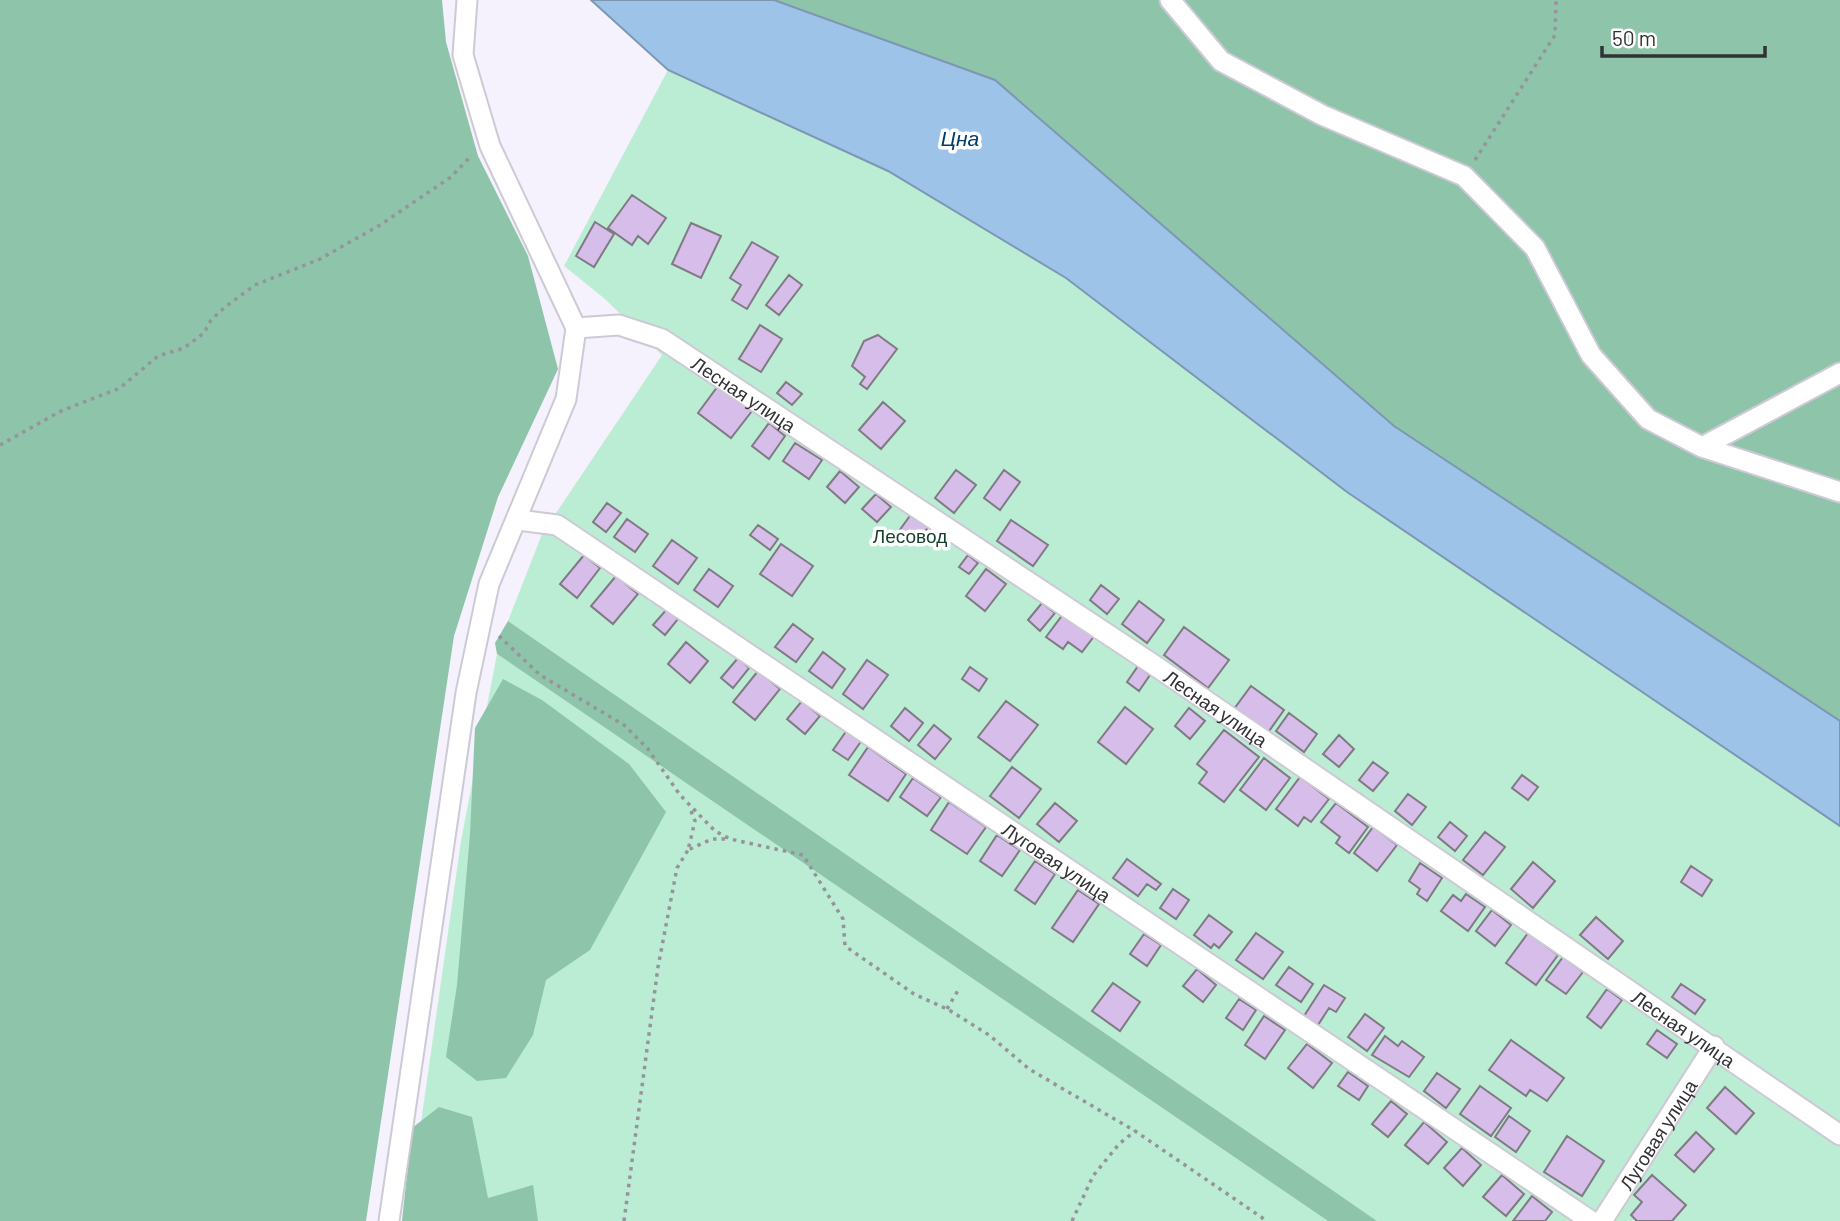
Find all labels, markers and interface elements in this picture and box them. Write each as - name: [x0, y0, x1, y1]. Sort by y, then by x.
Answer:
- scale bar: [1602, 14, 1765, 58]
- text: 50 m: [1612, 25, 1656, 50]
- water label: Цна: [941, 125, 979, 150]
- street label: Лесная улица: [688, 351, 801, 436]
- park label: Лесовод: [873, 524, 947, 547]
- street label: Лесная улица: [1160, 664, 1273, 751]
- street label: Луговая улица: [998, 817, 1116, 907]
- street label: Лесная улица: [1628, 985, 1740, 1072]
- street label: Луговая улица: [1614, 1075, 1701, 1194]

